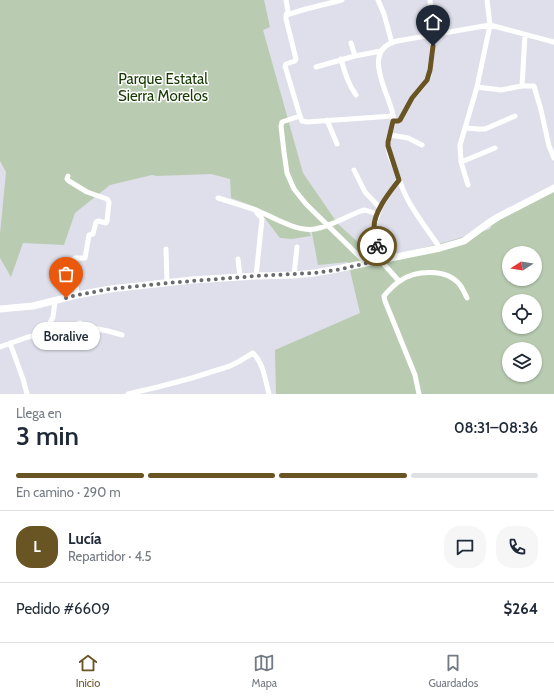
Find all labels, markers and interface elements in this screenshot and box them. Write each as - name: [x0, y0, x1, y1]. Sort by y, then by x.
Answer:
- pin: [416, 5, 450, 46]
- icon: home: [422, 11, 444, 33]
- park label: Parque Estatal Sierra Morelos: [118, 70, 208, 105]
- courier: [357, 226, 397, 266]
- icon: bike: [366, 235, 388, 257]
- north arrow: [502, 246, 542, 286]
- map controls: [502, 246, 542, 382]
- pin: [49, 257, 83, 298]
- icon: bag: [55, 263, 77, 285]
- button: locate: [502, 294, 542, 334]
- callout: Boralive: [32, 322, 100, 350]
- text: Boralive: [43, 328, 89, 344]
- button: layers: [502, 342, 542, 382]
- text: Llega en: [16, 405, 62, 421]
- text: 08:31–08:36: [454, 419, 538, 437]
- text: 3 min: [16, 420, 79, 452]
- text: En camino · 290 m: [16, 484, 121, 500]
- button: chat: [444, 526, 486, 568]
- button: phone: [496, 526, 538, 568]
- text: Lucía: [68, 530, 102, 548]
- text: L: [33, 538, 41, 556]
- text: Repartidor · 4.5: [68, 548, 151, 564]
- text: Pedido #6609: [16, 600, 110, 618]
- text: $264: [504, 600, 538, 618]
- tab: Inicio: [76, 652, 100, 690]
- tab: Mapa: [252, 652, 277, 690]
- tab: Guardados: [429, 652, 478, 690]

